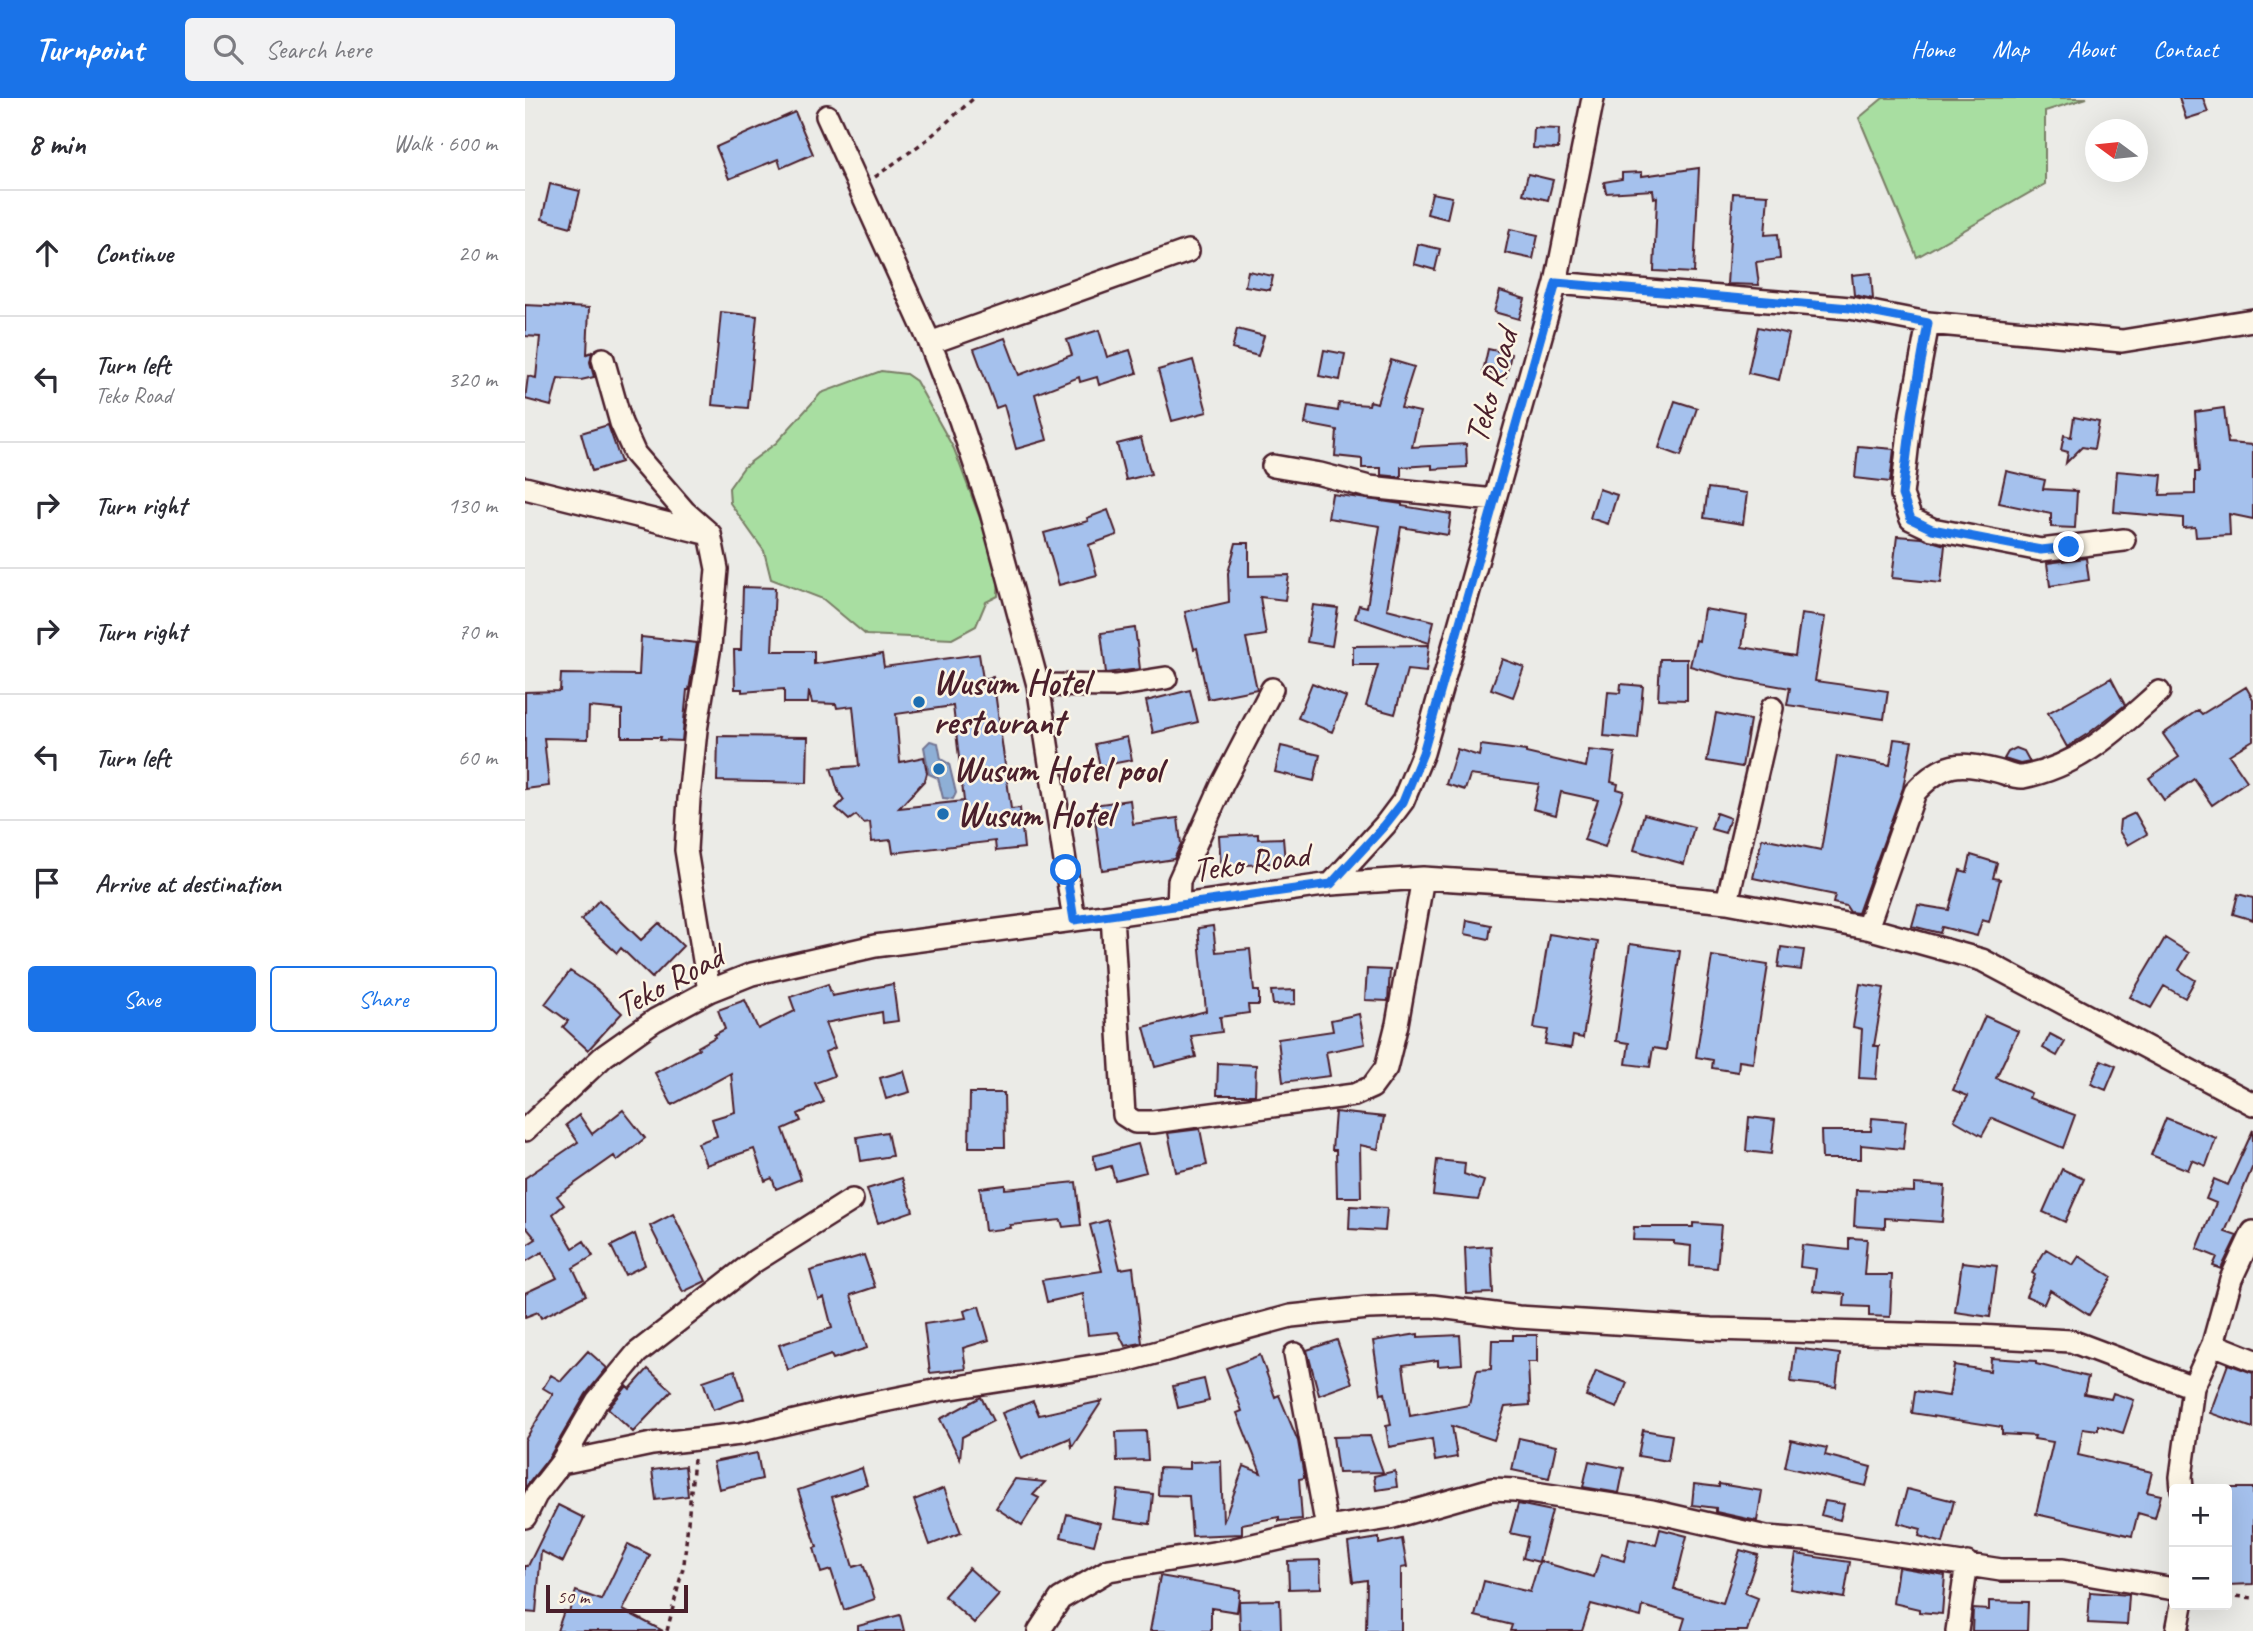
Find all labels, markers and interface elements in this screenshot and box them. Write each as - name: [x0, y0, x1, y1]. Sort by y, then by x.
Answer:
- search box: [185, 18, 675, 81]
- text: Turnpoint: [35, 28, 143, 70]
- icon: search: [209, 30, 247, 68]
- text: Search here: [265, 33, 371, 66]
- text: Home: [1911, 34, 1954, 64]
- text: Map: [1992, 34, 2029, 64]
- text: About: [2067, 34, 2115, 64]
- text: Contact: [2153, 34, 2218, 64]
- north arrow: [2085, 119, 2148, 182]
- text: 8 min: [28, 125, 85, 163]
- text: Walk · 600 m: [393, 129, 497, 158]
- icon: ahead: [28, 234, 66, 272]
- text: Continue: [95, 237, 173, 270]
- text: 20 m: [458, 239, 497, 268]
- street label: Teko Road: [1453, 319, 1530, 448]
- text: Turn left: [95, 348, 170, 381]
- icon: left: [28, 360, 66, 398]
- text: 320 m: [448, 365, 497, 394]
- text: Teko Road: [95, 381, 172, 410]
- icon: right: [28, 486, 66, 524]
- text: Turn right: [95, 489, 186, 522]
- text: 130 m: [448, 491, 497, 520]
- route end: [2053, 531, 2084, 562]
- icon: right: [28, 612, 66, 650]
- text: Turn right: [95, 615, 186, 648]
- text: 70 m: [458, 617, 497, 646]
- place label: Wusum Hotel restaurant: [933, 660, 1096, 745]
- marker: Wusum Hotel restaurant: [911, 694, 927, 710]
- icon: left: [28, 738, 66, 776]
- text: Turn left: [95, 741, 170, 774]
- text: 60 m: [458, 743, 497, 772]
- place label: Wusum Hotel pool: [953, 747, 1169, 792]
- marker: Wusum Hotel pool: [931, 761, 947, 777]
- place label: Wusum Hotel: [957, 792, 1120, 837]
- marker: Wusum Hotel: [935, 806, 951, 822]
- street label: Teko Road: [1190, 831, 1317, 892]
- route start: [1050, 854, 1081, 885]
- icon: arrive: [28, 864, 66, 902]
- text: Arrive at destination: [95, 867, 281, 900]
- street label: Teko Road: [607, 931, 736, 1028]
- button: Save: [28, 966, 256, 1032]
- button: Share: [270, 966, 497, 1032]
- map controls: [2169, 1484, 2232, 1610]
- button: +: [2169, 1484, 2232, 1547]
- button: −: [2169, 1547, 2232, 1610]
- scale bar: [546, 1582, 688, 1614]
- text: 50 m: [557, 1585, 589, 1609]

